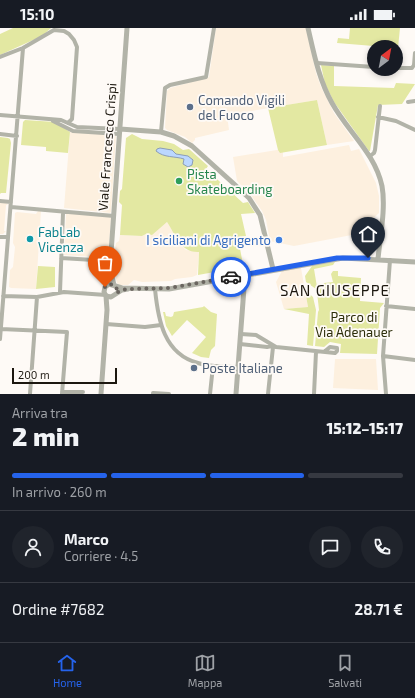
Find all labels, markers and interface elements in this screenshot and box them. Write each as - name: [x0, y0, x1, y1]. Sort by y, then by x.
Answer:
- text: 15:10: [20, 5, 55, 23]
- north arrow: [367, 40, 403, 76]
- map controls: [367, 40, 403, 76]
- street label: Viale Francesco Crispi: [95, 82, 119, 212]
- place label: Comando Vigili del Fuoco: [198, 92, 285, 123]
- marker: Comando Vigili del Fuoco: [185, 102, 195, 112]
- place label: Pista Skateboarding: [187, 166, 272, 197]
- marker: Pista Skateboarding: [174, 176, 184, 186]
- pin: [351, 217, 385, 258]
- icon: home: [357, 223, 379, 245]
- place label: FabLab Vicenza: [38, 224, 84, 255]
- place label: I siciliani di Agrigento: [146, 232, 271, 248]
- marker: FabLab Vicenza: [25, 234, 35, 244]
- marker: I siciliani di Agrigento: [274, 235, 284, 245]
- pin: [88, 246, 122, 287]
- icon: bag: [94, 252, 116, 274]
- courier: [211, 257, 251, 297]
- icon: car: [220, 266, 242, 288]
- district label: SAN GIUSEPPE: [280, 281, 390, 299]
- park label: Parco di Via Adenauer: [315, 309, 393, 340]
- place label: Poste Italiane: [202, 360, 283, 376]
- marker: Poste Italiane: [189, 363, 199, 373]
- scale bar: [12, 366, 117, 385]
- text: 200 m: [18, 368, 50, 381]
- text: Arriva tra: [12, 405, 68, 421]
- text: 15:12–15:17: [326, 419, 403, 437]
- text: 2 min: [12, 420, 79, 451]
- text: In arrivo · 260 m: [12, 484, 107, 500]
- button: person: [12, 526, 54, 568]
- button: chat: [309, 526, 351, 568]
- button: phone: [361, 526, 403, 568]
- text: Marco: [64, 530, 109, 548]
- text: Corriere · 4.5: [64, 548, 138, 564]
- text: Ordine #7682: [12, 600, 104, 618]
- text: 28.71 €: [354, 600, 403, 618]
- tab: Home: [53, 652, 82, 689]
- tab: Mappa: [188, 652, 222, 689]
- tab: Salvati: [328, 652, 362, 689]

